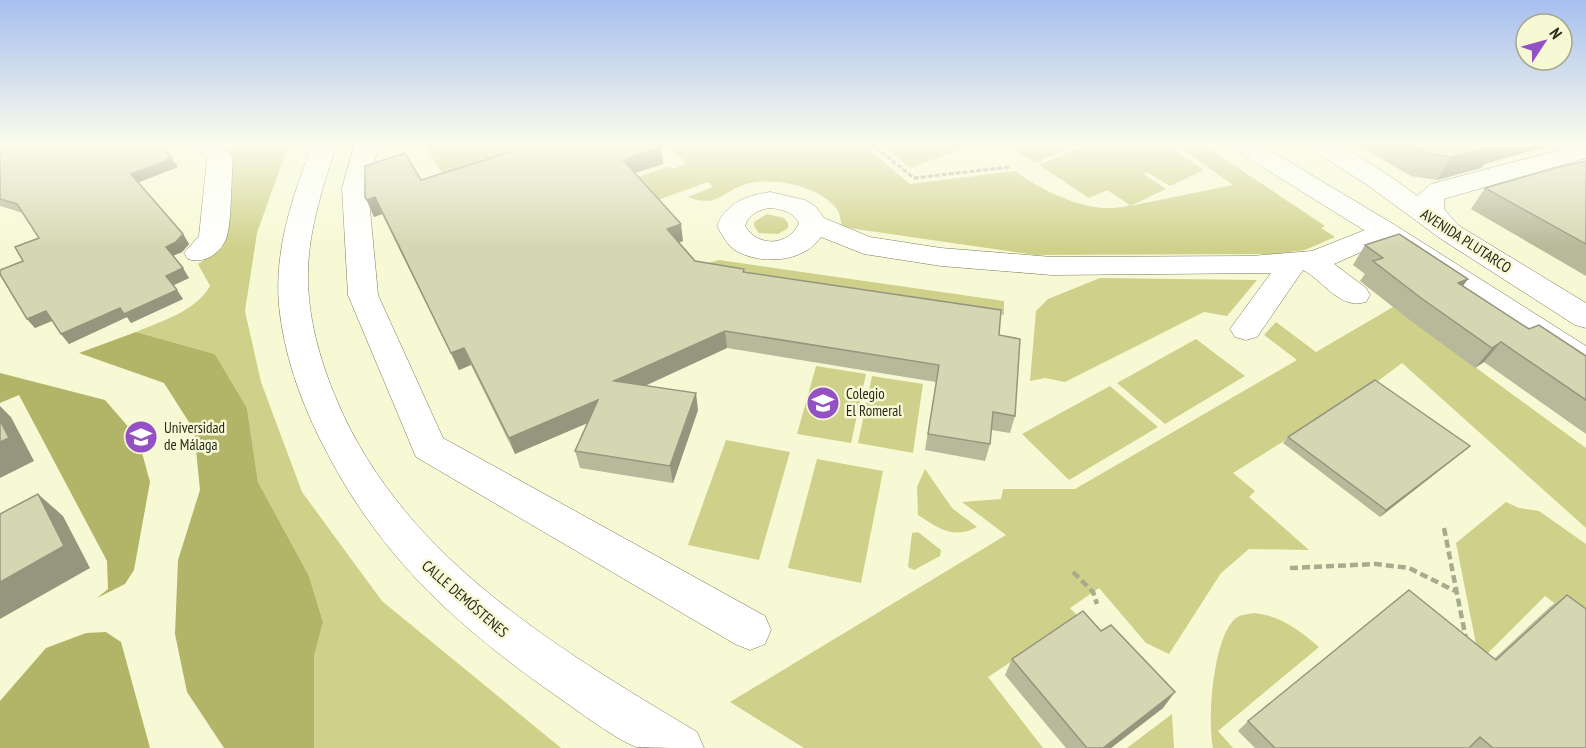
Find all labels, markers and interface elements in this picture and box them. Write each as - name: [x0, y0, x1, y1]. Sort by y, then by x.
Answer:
- north arrow: [1514, 12, 1574, 72]
- text: N: [1546, 24, 1567, 43]
- street label: AVENIDA PLUTARCO: [1417, 204, 1515, 277]
- place label: Colegio El Romeral: [846, 384, 902, 420]
- school or university icon: Colegio El Romeral: [805, 385, 841, 421]
- place label: Universidad de Málaga: [164, 418, 225, 454]
- school or university icon: Universidad de Málaga: [123, 419, 159, 455]
- street label: CALLE DEMÓSTENES: [418, 556, 512, 641]

